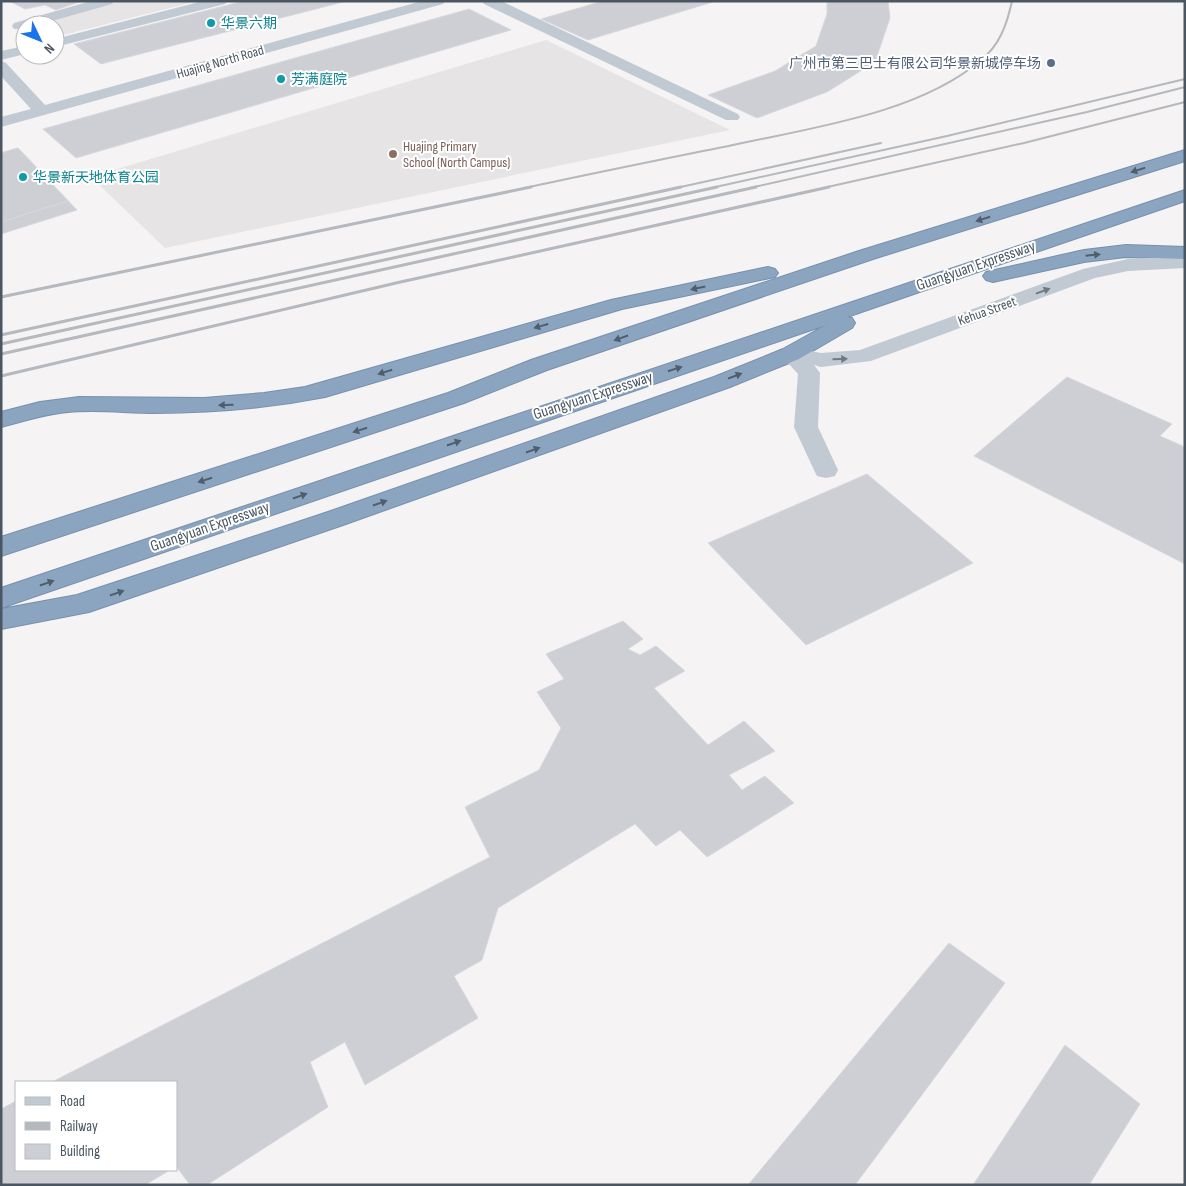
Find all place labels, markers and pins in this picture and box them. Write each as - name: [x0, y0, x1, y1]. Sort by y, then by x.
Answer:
- place label: 华景六期: [221, 15, 277, 32]
- marker: 华景六期: [205, 17, 217, 29]
- place label: 广州市第三巴士有限公司华景新城停车场: [789, 55, 1041, 72]
- marker: 广州市第三巴士有限公司华景新城停车场: [1045, 57, 1057, 69]
- place label: 芳满庭院: [291, 71, 347, 88]
- marker: 芳满庭院: [275, 73, 287, 85]
- place label: Huajing Primary School (North Campus): [403, 138, 510, 171]
- marker: Huajing Primary School (North Campus): [387, 148, 399, 160]
- place label: 华景新天地体育公园: [33, 169, 159, 186]
- marker: 华景新天地体育公园: [17, 171, 29, 183]

